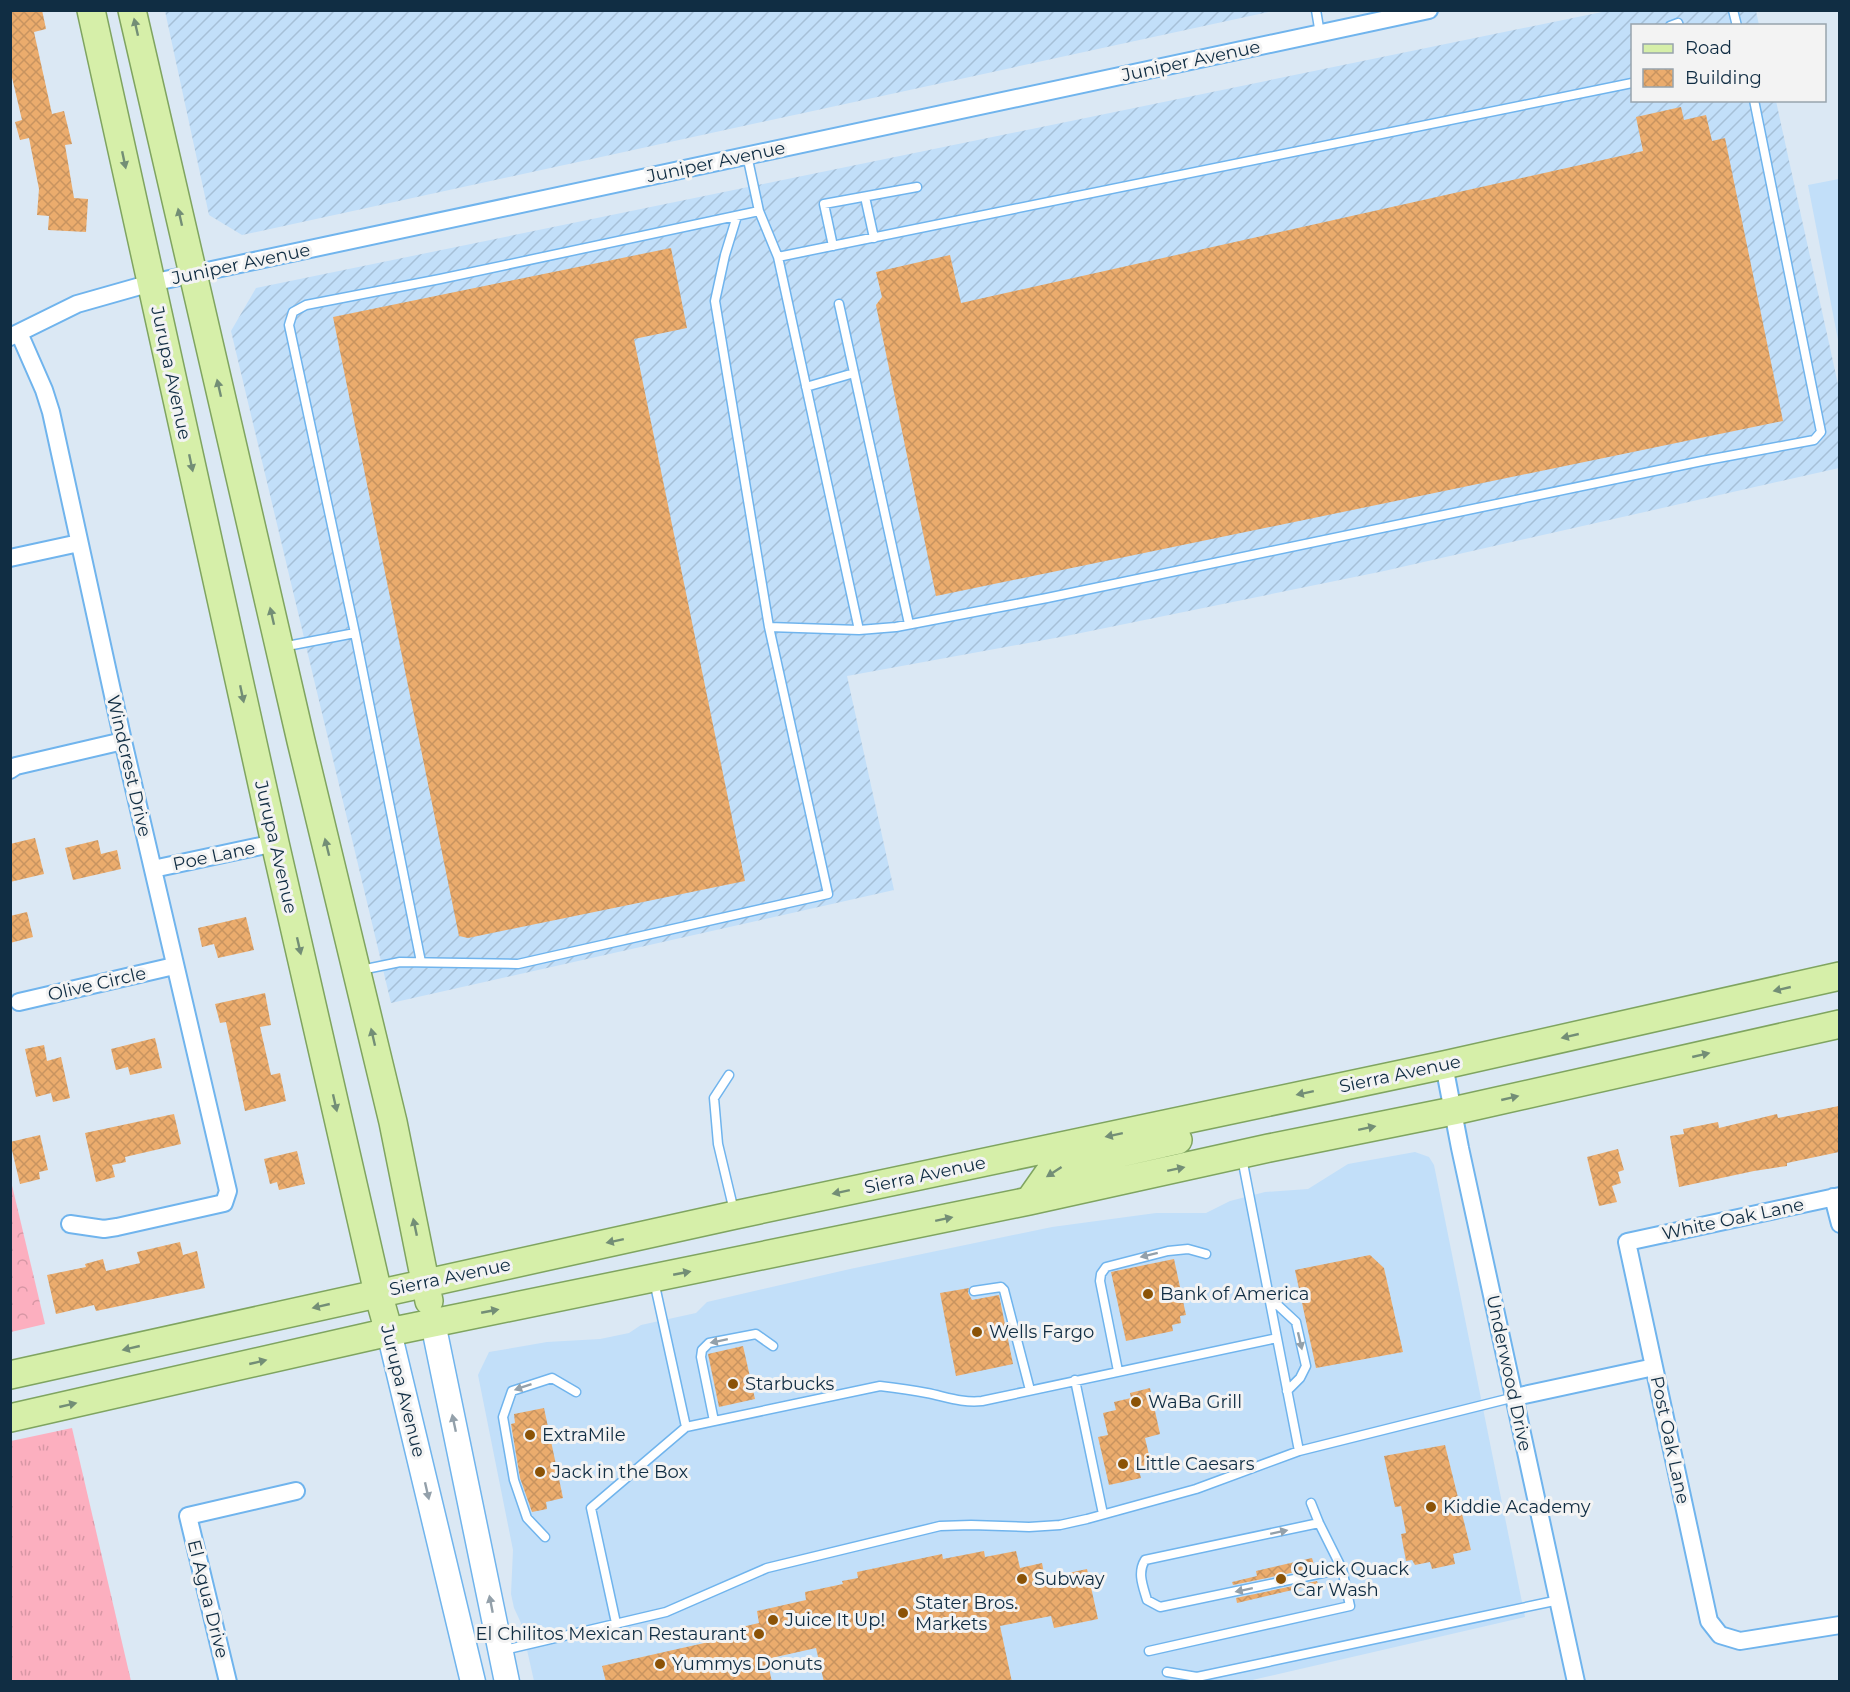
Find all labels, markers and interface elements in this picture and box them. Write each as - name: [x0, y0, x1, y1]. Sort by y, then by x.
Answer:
- one-way arrow: [131, 17, 140, 36]
- legend: [1631, 24, 1826, 102]
- street label: Juniper Avenue: [1119, 36, 1262, 87]
- text: Road: [1685, 37, 1732, 59]
- text: Building: [1685, 67, 1762, 89]
- street label: Juniper Avenue: [644, 137, 787, 188]
- one-way arrow: [119, 151, 129, 169]
- one-way arrow: [174, 208, 184, 226]
- street label: Juniper Avenue: [169, 239, 312, 290]
- street label: Jurupa Avenue: [146, 303, 196, 442]
- one-way arrow: [214, 378, 223, 397]
- one-way arrow: [186, 454, 196, 472]
- one-way arrow: [267, 607, 276, 626]
- one-way arrow: [238, 685, 247, 704]
- street label: Windcrest Drive: [102, 693, 156, 839]
- street label: Jurupa Avenue: [250, 777, 302, 916]
- street label: Poe Lane: [171, 836, 257, 875]
- one-way arrow: [322, 838, 332, 856]
- one-way arrow: [294, 937, 304, 955]
- street label: Olive Circle: [46, 962, 148, 1006]
- one-way arrow: [1773, 985, 1792, 994]
- one-way arrow: [367, 1027, 377, 1046]
- one-way arrow: [1561, 1032, 1580, 1042]
- street label: Sierra Avenue: [1337, 1050, 1463, 1098]
- one-way arrow: [1691, 1050, 1710, 1060]
- one-way arrow: [1295, 1089, 1314, 1099]
- one-way arrow: [1501, 1093, 1520, 1102]
- one-way arrow: [330, 1094, 340, 1112]
- one-way arrow: [1358, 1123, 1376, 1133]
- one-way arrow: [1104, 1131, 1123, 1140]
- street label: Sierra Avenue: [862, 1151, 988, 1199]
- one-way arrow: [1167, 1164, 1186, 1173]
- one-way arrow: [1046, 1167, 1062, 1178]
- one-way arrow: [832, 1188, 850, 1198]
- street label: White Oak Lane: [1660, 1193, 1806, 1245]
- one-way arrow: [935, 1214, 954, 1223]
- one-way arrow: [410, 1217, 419, 1236]
- one-way arrow: [605, 1237, 624, 1246]
- one-way arrow: [1140, 1251, 1158, 1261]
- street label: Sierra Avenue: [387, 1253, 513, 1301]
- one-way arrow: [672, 1268, 691, 1277]
- place label: Bank of America: [1160, 1283, 1310, 1305]
- marker: Bank of America: [1141, 1287, 1155, 1301]
- street label: Underwood Drive: [1482, 1293, 1536, 1453]
- one-way arrow: [311, 1302, 330, 1311]
- one-way arrow: [481, 1306, 500, 1315]
- street label: Jurupa Avenue: [376, 1321, 430, 1460]
- place label: Wells Fargo: [989, 1321, 1094, 1343]
- marker: Wells Fargo: [970, 1325, 984, 1339]
- one-way arrow: [1296, 1332, 1305, 1351]
- one-way arrow: [710, 1336, 729, 1346]
- one-way arrow: [121, 1344, 140, 1354]
- one-way arrow: [248, 1356, 267, 1366]
- place label: Starbucks: [745, 1373, 834, 1395]
- street label: Post Oak Lane: [1646, 1374, 1694, 1506]
- marker: Starbucks: [726, 1377, 740, 1391]
- one-way arrow: [514, 1383, 532, 1393]
- place label: WaBa Grill: [1148, 1391, 1242, 1413]
- marker: WaBa Grill: [1129, 1395, 1143, 1409]
- one-way arrow: [58, 1399, 77, 1409]
- one-way arrow: [449, 1413, 458, 1432]
- place label: ExtraMile: [542, 1424, 626, 1446]
- marker: ExtraMile: [523, 1428, 537, 1442]
- place label: Little Caesars: [1135, 1453, 1255, 1475]
- marker: Little Caesars: [1116, 1457, 1130, 1471]
- place label: Jack in the Box: [551, 1461, 688, 1483]
- marker: Jack in the Box: [533, 1465, 547, 1479]
- one-way arrow: [423, 1482, 433, 1500]
- place label: Kiddie Academy: [1443, 1496, 1591, 1518]
- marker: Kiddie Academy: [1424, 1500, 1438, 1514]
- one-way arrow: [1269, 1527, 1288, 1536]
- street label: El Agua Drive: [183, 1537, 233, 1661]
- place label: Quick Quack Car Wash: [1293, 1558, 1409, 1601]
- place label: Subway: [1034, 1568, 1105, 1590]
- marker: Subway: [1015, 1572, 1029, 1586]
- marker: Quick Quack Car Wash: [1274, 1572, 1288, 1586]
- one-way arrow: [1234, 1586, 1253, 1595]
- place label: Stater Bros. Markets: [915, 1592, 1018, 1635]
- one-way arrow: [486, 1594, 495, 1613]
- marker: Stater Bros. Markets: [896, 1606, 910, 1620]
- place label: Juice It Up!: [784, 1609, 885, 1631]
- marker: Juice It Up!: [766, 1613, 780, 1627]
- place label: El Chilitos Mexican Restaurant: [476, 1623, 747, 1645]
- marker: El Chilitos Mexican Restaurant: [752, 1627, 766, 1641]
- place label: Yummys Donuts: [672, 1653, 823, 1675]
- marker: Yummys Donuts: [653, 1657, 667, 1671]

